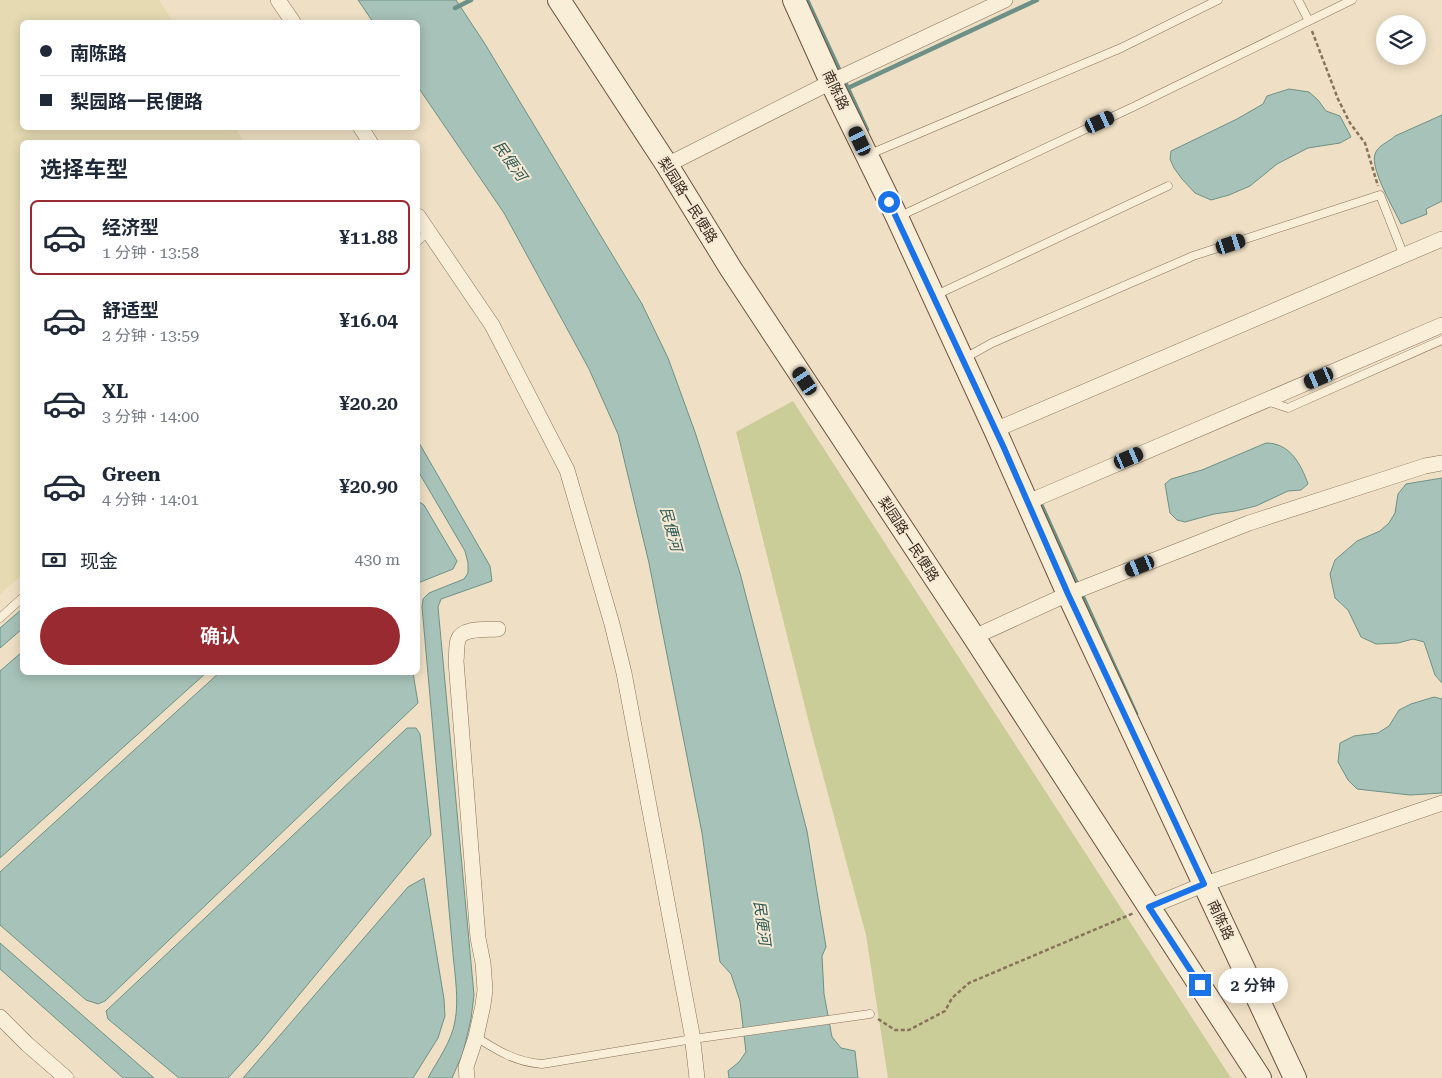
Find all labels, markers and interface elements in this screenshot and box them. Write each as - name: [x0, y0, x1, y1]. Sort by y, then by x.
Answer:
- map controls: [1376, 15, 1426, 65]
- button: layers: [1376, 15, 1426, 65]
- text: 南陈路: [70, 42, 127, 65]
- street label: 南陈路: [820, 68, 852, 112]
- text: 梨园路一民便路: [70, 90, 203, 113]
- car: [1083, 109, 1116, 135]
- car: [846, 124, 873, 158]
- water label: 民便河: [489, 138, 532, 187]
- street label: 梨园路一民便路: [655, 154, 721, 246]
- text: 选择车型: [40, 157, 128, 182]
- route start: [878, 191, 900, 213]
- icon: car: [42, 215, 87, 260]
- text: 经济型: [102, 216, 159, 239]
- text: ¥11.88: [339, 226, 398, 249]
- car: [1214, 232, 1247, 256]
- text: 1 分钟 · 13:58: [102, 243, 199, 262]
- icon: car: [42, 298, 87, 343]
- text: 舒适型: [102, 299, 159, 322]
- text: ¥16.04: [339, 309, 398, 332]
- text: 2 分钟 · 13:59: [102, 326, 199, 345]
- car: [790, 364, 819, 398]
- car: [1302, 365, 1335, 391]
- text: XL: [102, 380, 128, 403]
- icon: car: [42, 381, 87, 426]
- text: ¥20.20: [339, 392, 398, 415]
- text: 3 分钟 · 14:00: [102, 407, 199, 426]
- car: [1112, 445, 1145, 471]
- text: Green: [102, 463, 160, 486]
- icon: car: [42, 464, 87, 509]
- text: ¥20.90: [339, 475, 398, 498]
- text: 4 分钟 · 14:01: [102, 490, 199, 509]
- street label: 梨园路一民便路: [876, 494, 942, 584]
- water label: 民便河: [656, 505, 686, 556]
- icon: cash: [40, 546, 68, 574]
- text: 现金: [80, 550, 118, 573]
- text: 430 m: [354, 550, 400, 569]
- car: [1123, 553, 1156, 579]
- button: 确认: [40, 607, 400, 665]
- street label: 南陈路: [1205, 898, 1237, 942]
- water label: 民便河: [750, 899, 774, 949]
- callout: 2 分钟: [1218, 968, 1288, 1002]
- route end: [1189, 974, 1211, 996]
- text: 2 分钟: [1230, 976, 1276, 995]

